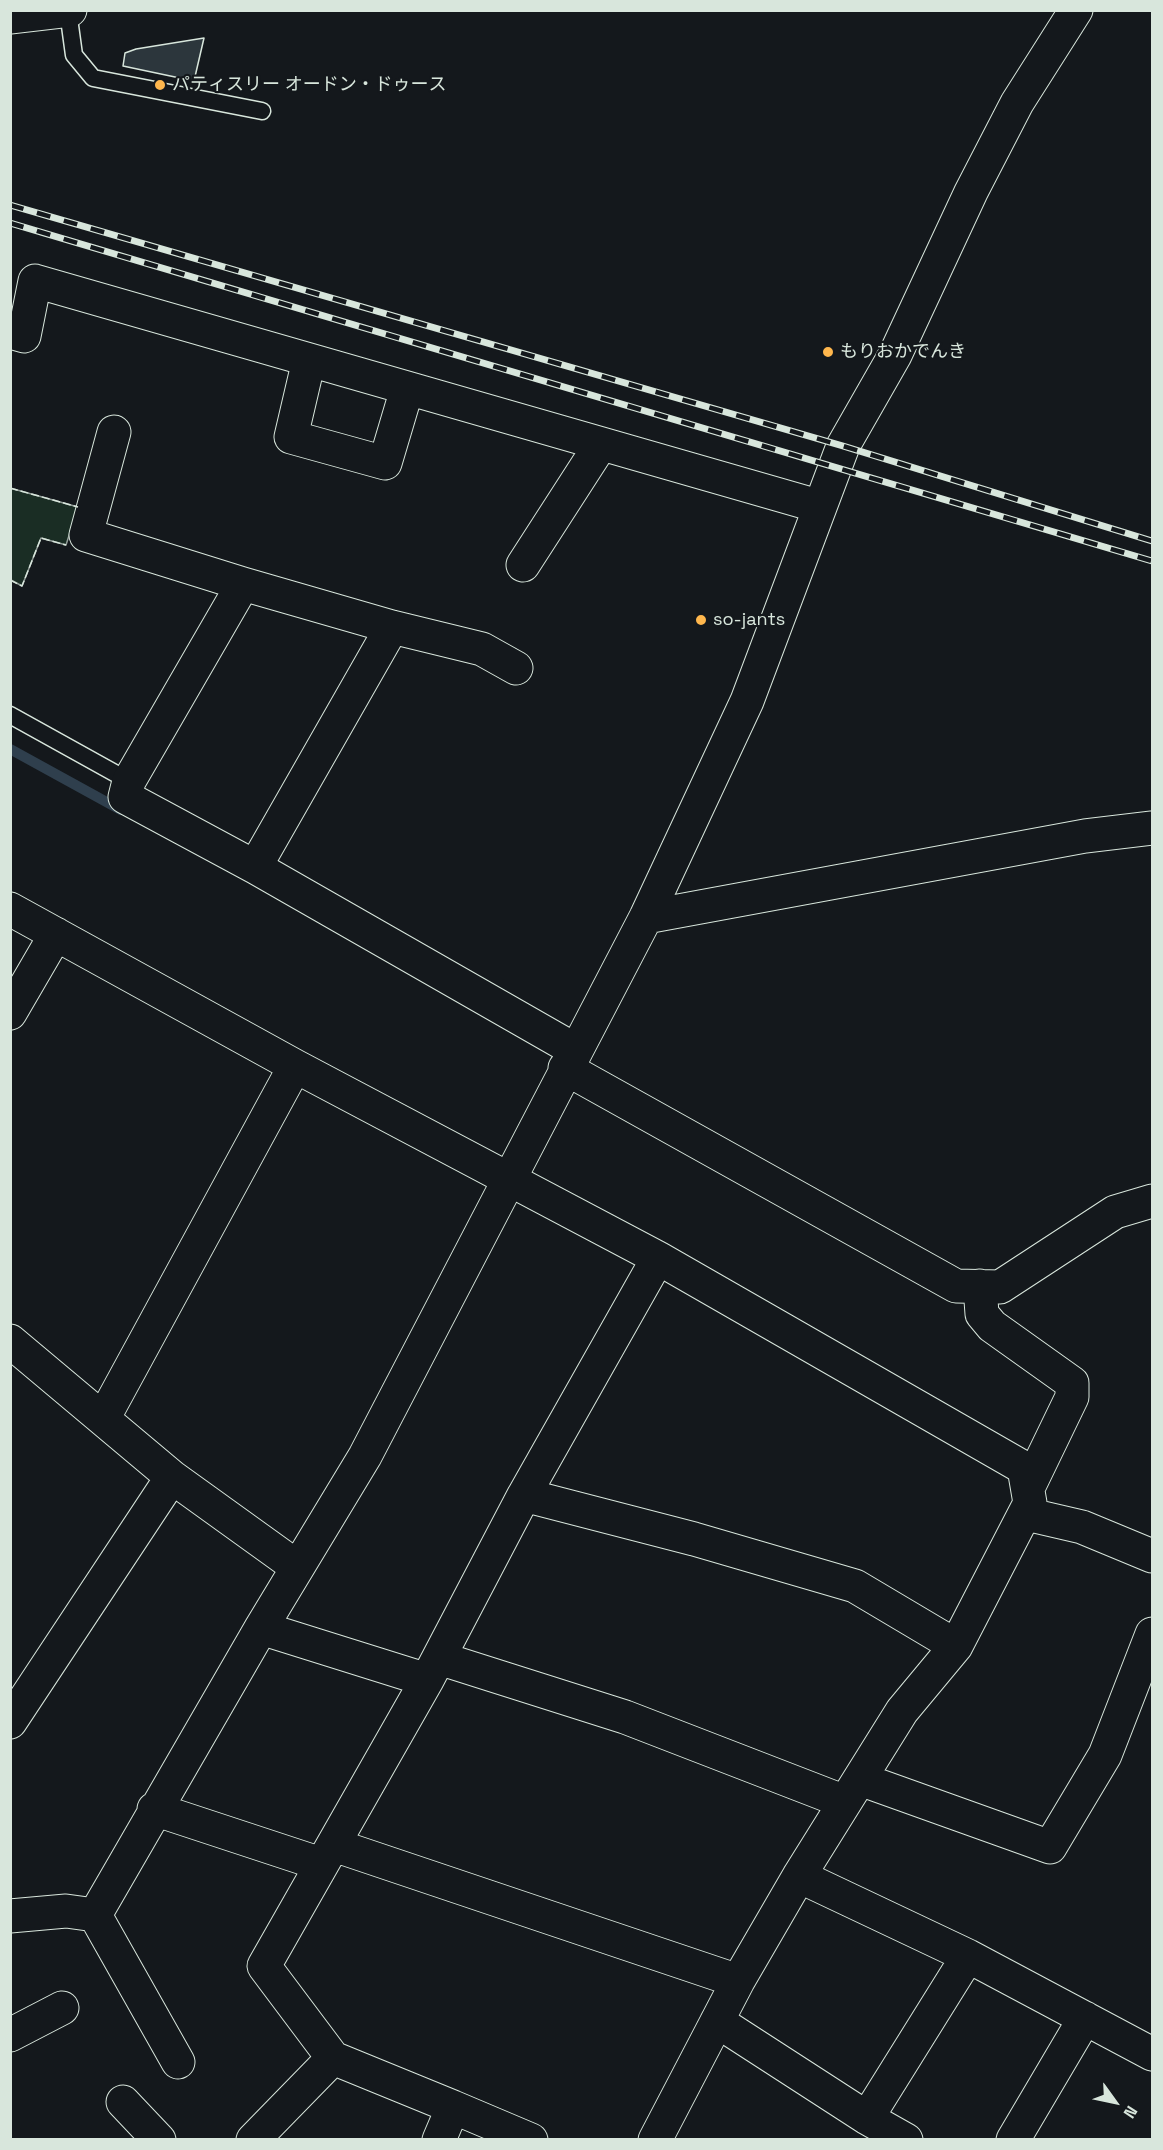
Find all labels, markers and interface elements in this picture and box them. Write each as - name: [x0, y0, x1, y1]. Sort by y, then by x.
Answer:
- place label: パティスリー オードン・ドゥース: [172, 74, 447, 96]
- marker: パティスリー オードン・ドゥース: [153, 78, 167, 92]
- place label: もりおかでんき: [840, 341, 966, 363]
- marker: もりおかでんき: [821, 345, 835, 359]
- place label: so-jants: [713, 609, 785, 631]
- marker: so-jants: [694, 613, 708, 627]
- north arrow: [1085, 2072, 1145, 2132]
- text: N: [1119, 2102, 1142, 2122]

